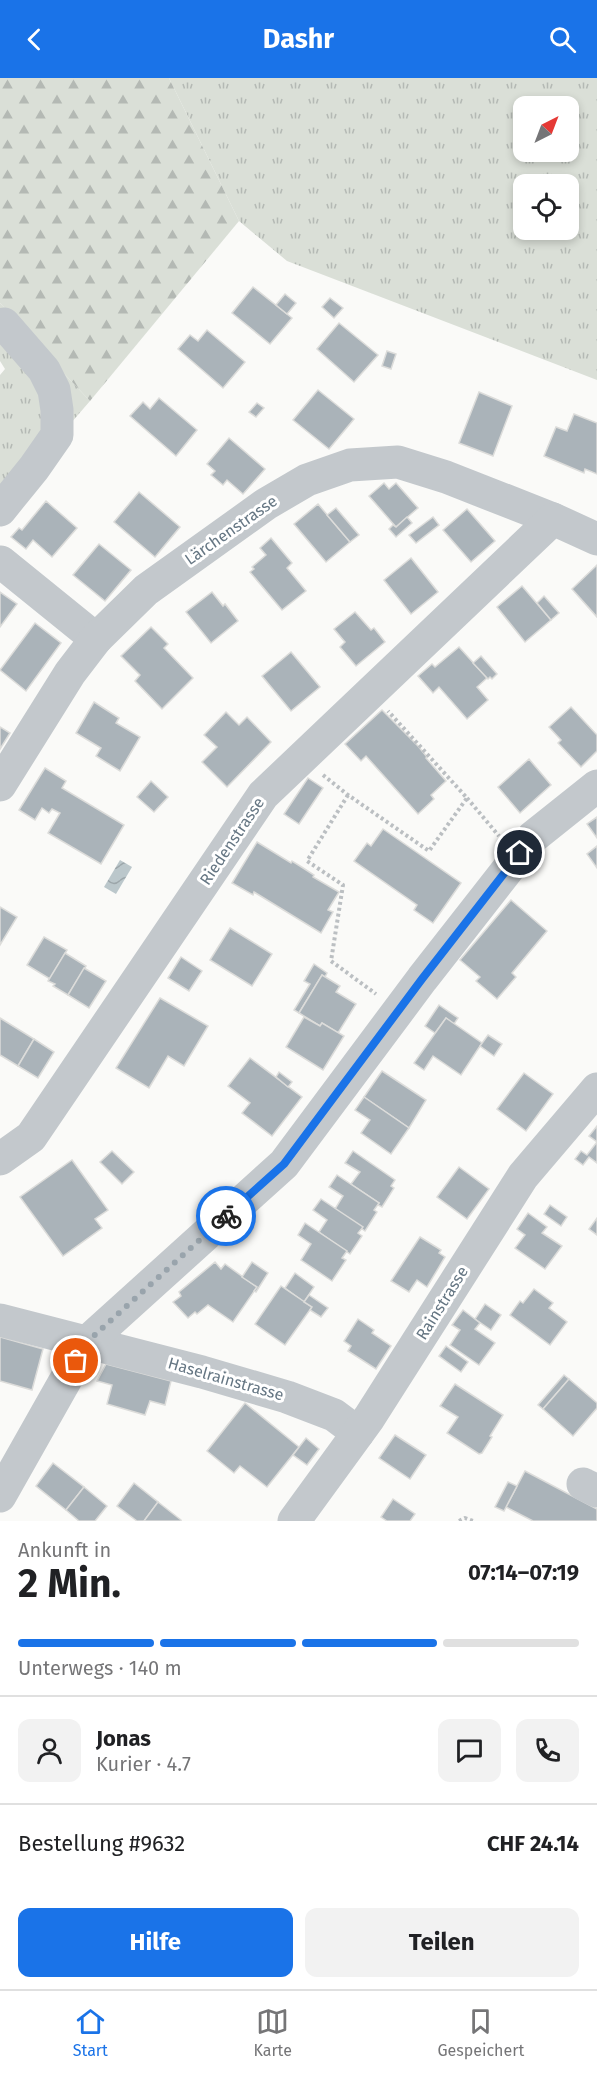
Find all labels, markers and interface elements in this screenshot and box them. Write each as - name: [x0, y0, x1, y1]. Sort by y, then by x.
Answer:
- icon: back: [18, 23, 51, 56]
- text: Dashr: [263, 23, 334, 55]
- icon: search: [546, 23, 579, 56]
- north arrow: [513, 96, 579, 162]
- map controls: [513, 96, 579, 240]
- button: locate: [513, 174, 579, 240]
- street label: Lärchenstrasse: [181, 491, 281, 569]
- street label: Riedenstrasse: [196, 794, 268, 888]
- pin: [494, 827, 545, 878]
- icon: home: [503, 836, 536, 869]
- courier: [196, 1186, 256, 1246]
- icon: bike: [210, 1200, 243, 1233]
- street label: Rainstrasse: [412, 1263, 472, 1343]
- pin: [50, 1335, 101, 1386]
- icon: bag: [59, 1344, 92, 1377]
- street label: Haselrainstrasse: [166, 1353, 286, 1405]
- text: Ankunft in: [18, 1538, 111, 1562]
- text: 07:14–07:19: [468, 1559, 579, 1586]
- text: 2 Min.: [18, 1561, 121, 1607]
- text: Unterwegs · 140 m: [18, 1656, 182, 1680]
- button: person: [18, 1719, 81, 1782]
- button: chat: [438, 1719, 501, 1782]
- button: phone: [516, 1719, 579, 1782]
- text: Jonas: [96, 1725, 151, 1752]
- text: Kurier · 4.7: [96, 1752, 191, 1776]
- text: Bestellung #9632: [18, 1830, 185, 1857]
- text: CHF 24.14: [487, 1830, 579, 1857]
- button: Hilfe: [18, 1908, 293, 1977]
- button: Teilen: [305, 1908, 579, 1977]
- tab: Start: [73, 2005, 108, 2060]
- tab: Karte: [253, 2005, 292, 2060]
- tab: Gespeichert: [437, 2005, 524, 2060]

